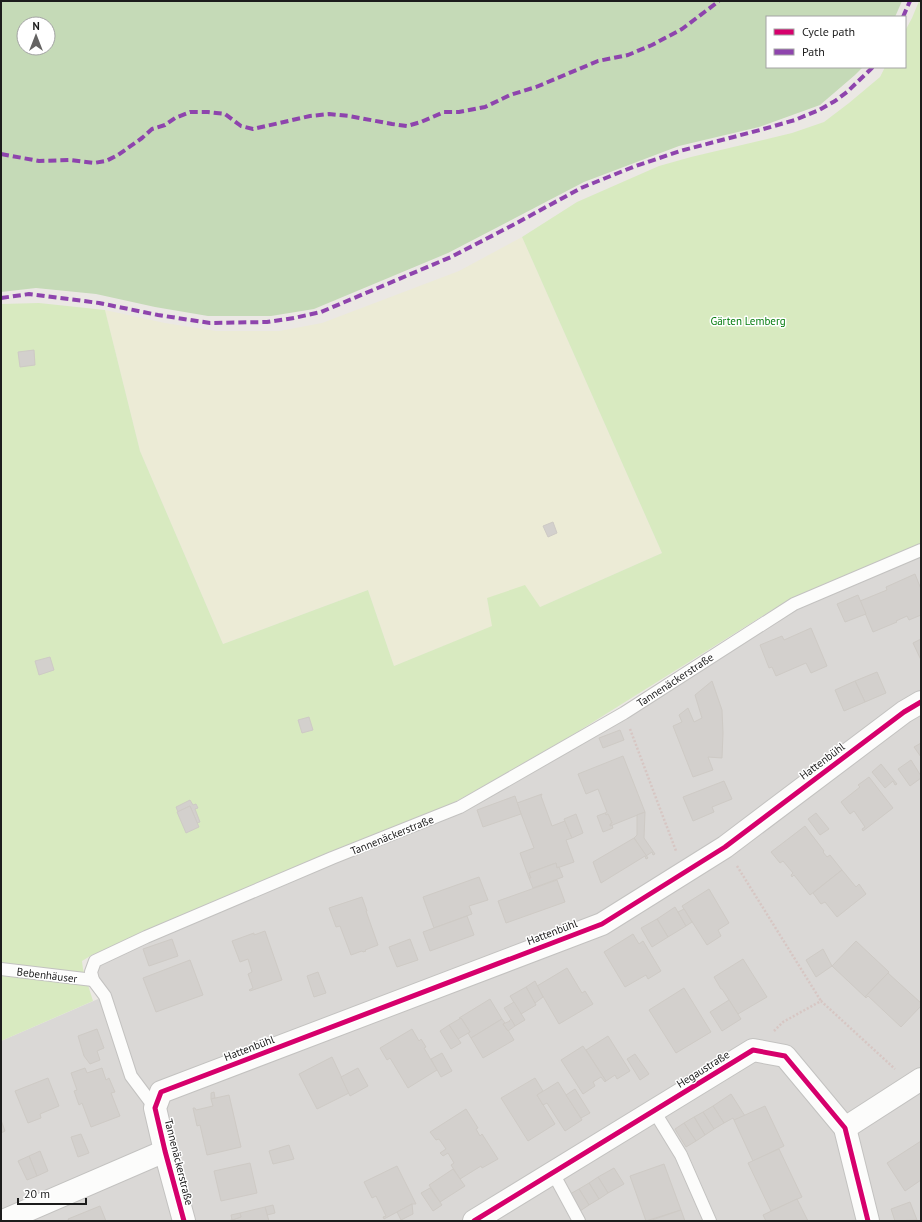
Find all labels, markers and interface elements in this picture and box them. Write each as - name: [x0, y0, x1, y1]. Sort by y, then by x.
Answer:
- north arrow: [16, 16, 56, 56]
- legend: [766, 16, 906, 68]
- text: N: [32, 19, 40, 33]
- text: Cycle path: [802, 24, 855, 39]
- text: Path: [802, 44, 825, 59]
- park label: Gärten Lemberg: [710, 314, 786, 328]
- street label: Tannenäckerstraße: [634, 650, 716, 710]
- street label: Hattenbühl: [797, 739, 848, 783]
- street label: Tannenäckerstraße: [348, 812, 436, 858]
- street label: Hattenbühl: [525, 916, 580, 948]
- street label: Bebenhäuser: [16, 964, 78, 986]
- street label: Hattenbühl: [222, 1032, 277, 1064]
- street label: Hegaustraße: [674, 1047, 732, 1091]
- street label: Tannenäckerstraße: [161, 1117, 197, 1207]
- scale bar: [18, 1180, 86, 1206]
- text: 20 m: [24, 1186, 50, 1201]

